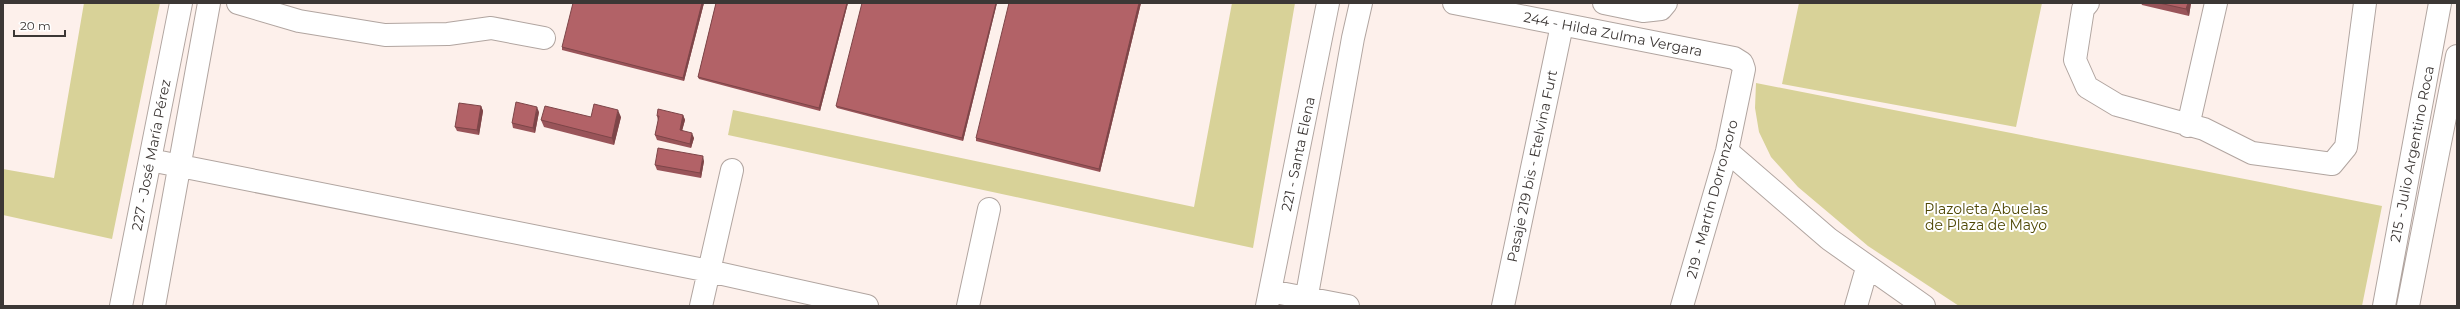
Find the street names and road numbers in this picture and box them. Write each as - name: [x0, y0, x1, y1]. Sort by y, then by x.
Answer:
- street label: 244 - Hilda Zulma Vergara: [1522, 8, 1704, 60]
- street label: 215 - Julio Argentino Roca: [2386, 64, 2438, 244]
- street label: Pasaje 219 bis - Etelvina Furt: [1503, 68, 1561, 264]
- street label: 227 - José María Pérez: [128, 78, 174, 232]
- street label: 221 - Santa Elena: [1277, 95, 1319, 213]
- street label: 219 - Martín Dorronzoro: [1682, 117, 1742, 280]

